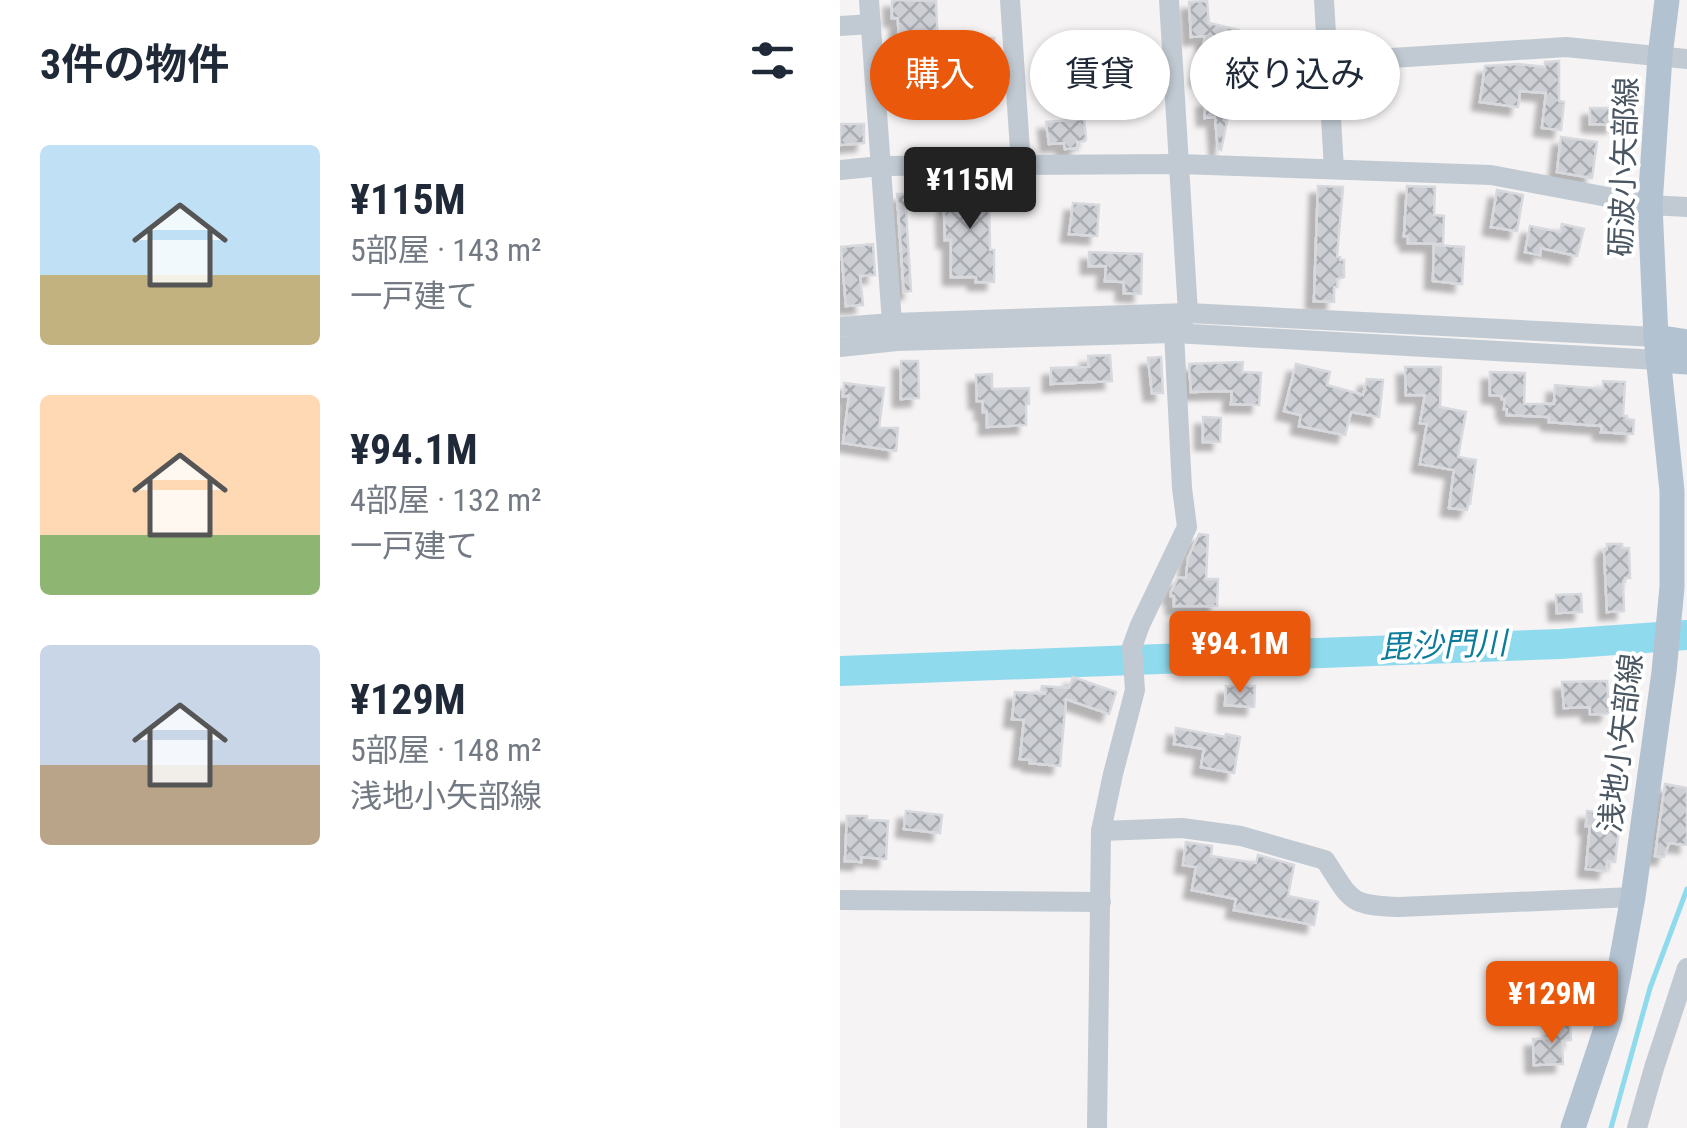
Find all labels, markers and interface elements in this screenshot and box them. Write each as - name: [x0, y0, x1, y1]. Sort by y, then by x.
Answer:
- chip: 購入: [870, 30, 1010, 120]
- chip: 賃貸: [1030, 30, 1170, 120]
- chip: 絞り込み: [1190, 30, 1400, 120]
- icon: filters: [745, 33, 800, 88]
- text: 3件の物件: [40, 40, 229, 89]
- street label: 砺波小矢部線: [1603, 76, 1644, 258]
- pin: ¥115M: [900, 147, 1040, 232]
- text: ¥115M: [926, 160, 1014, 198]
- text: ¥115M: [350, 175, 465, 224]
- icon: home: [120, 185, 240, 305]
- text: 5部屋 · 143 m²: [350, 231, 542, 269]
- text: 一戸建て: [350, 277, 478, 315]
- text: ¥94.1M: [350, 425, 478, 474]
- icon: home: [120, 435, 240, 555]
- text: 4部屋 · 132 m²: [350, 481, 542, 519]
- text: 一戸建て: [350, 527, 478, 565]
- pin: ¥94.1M: [1159, 611, 1321, 696]
- text: ¥94.1M: [1191, 624, 1289, 662]
- water label: 毘沙門川: [1378, 624, 1511, 666]
- street label: 浅地小矢部線: [1592, 651, 1649, 834]
- text: ¥129M: [350, 675, 465, 724]
- icon: home: [120, 685, 240, 805]
- text: 5部屋 · 148 m²: [350, 731, 542, 769]
- text: 浅地小矢部線: [350, 777, 542, 815]
- pin: ¥129M: [1482, 961, 1622, 1046]
- text: ¥129M: [1508, 974, 1596, 1012]

